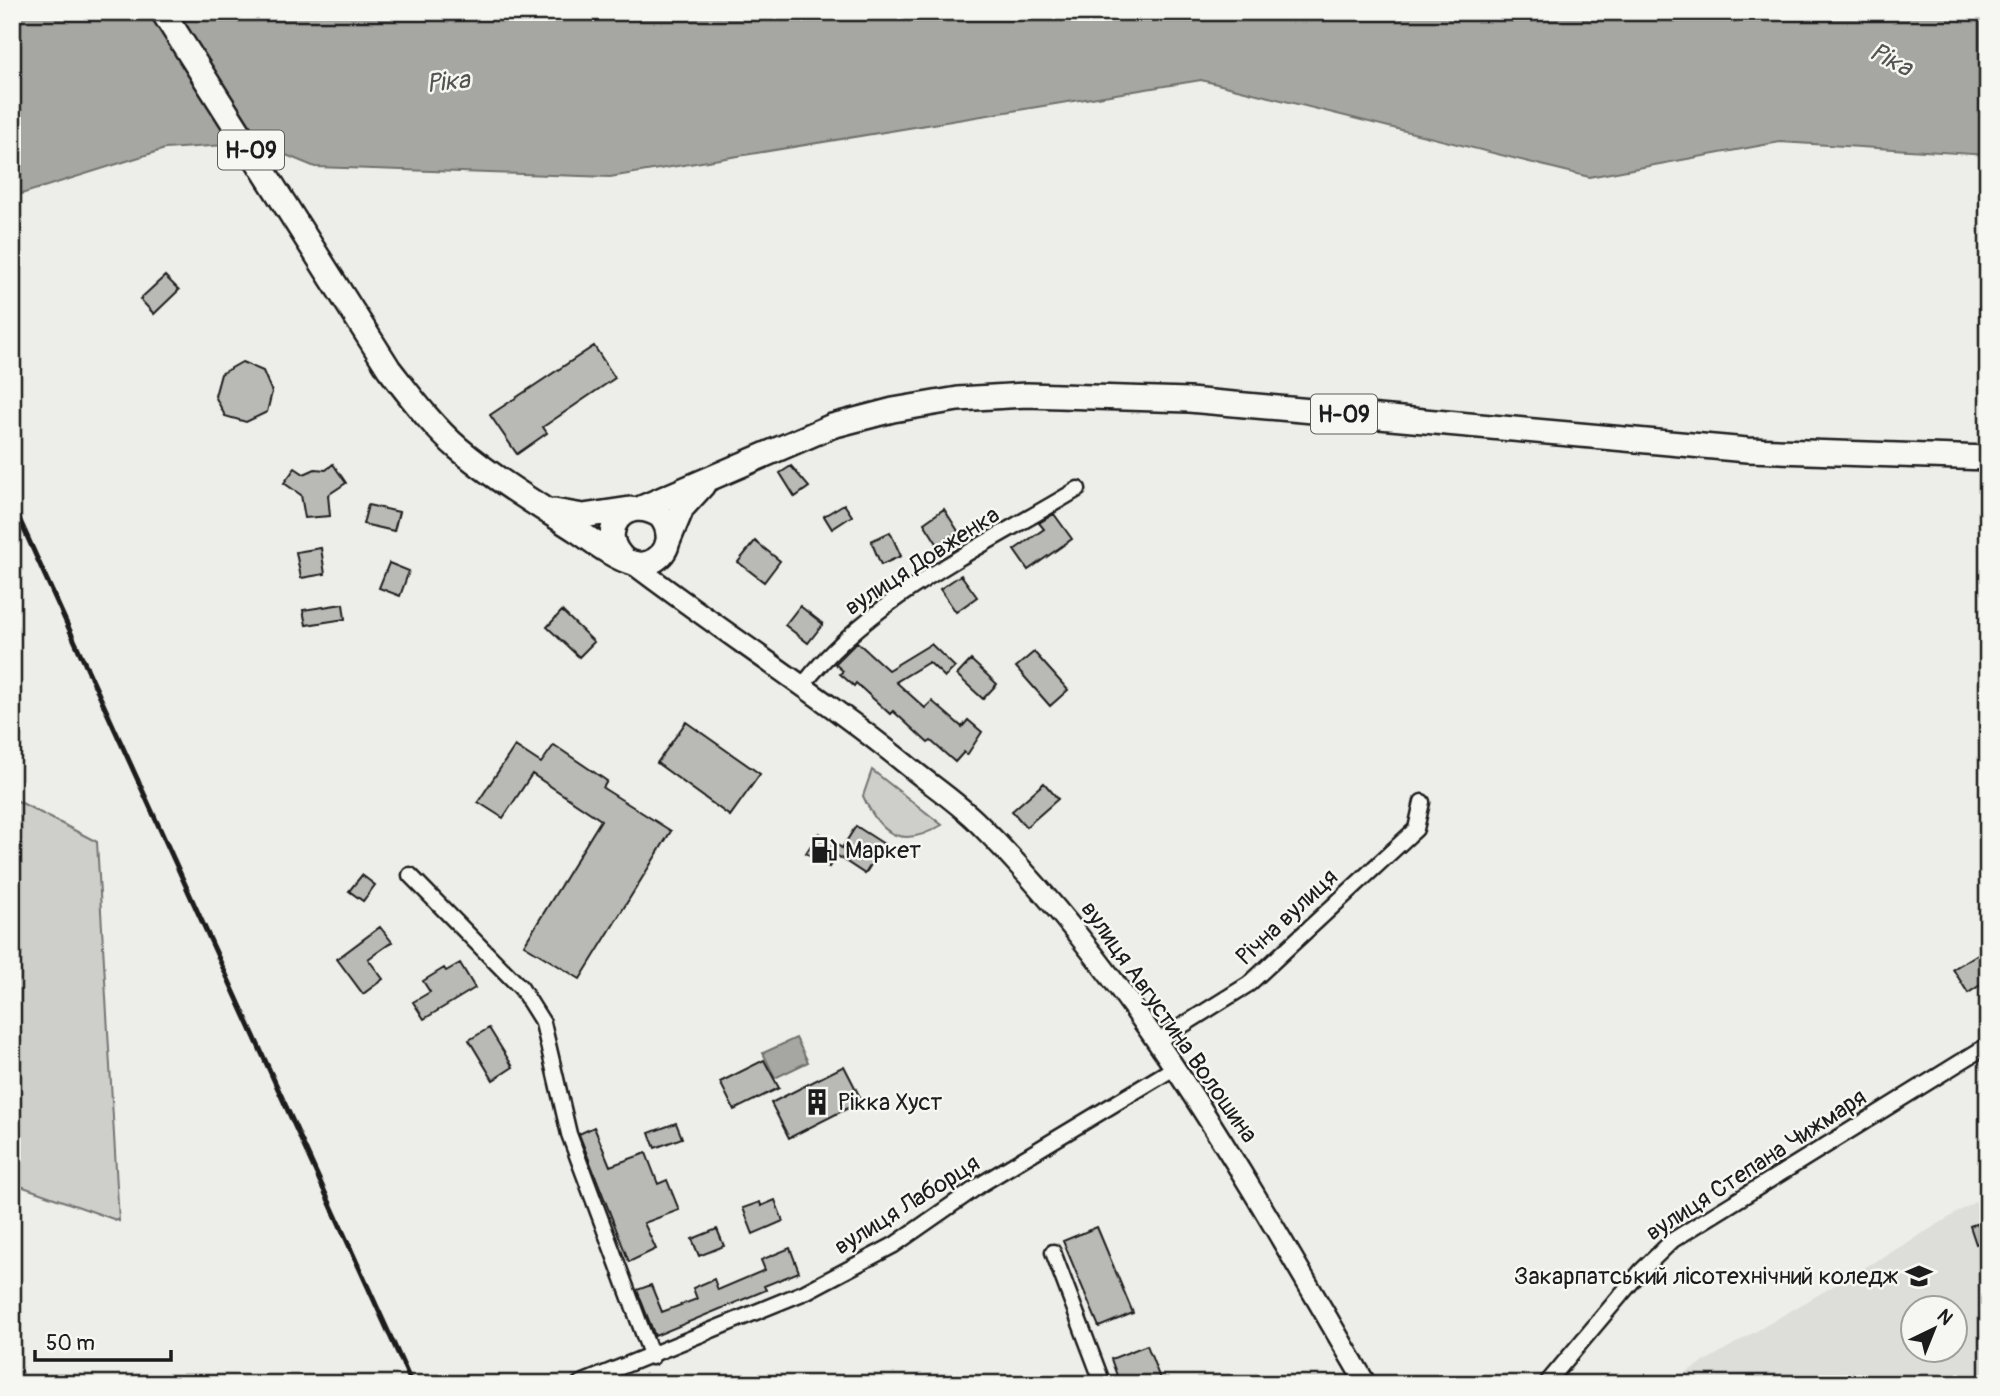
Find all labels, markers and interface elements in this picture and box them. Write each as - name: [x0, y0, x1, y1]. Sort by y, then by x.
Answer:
- water label: Ріка: [1865, 36, 1919, 85]
- water label: Ріка: [425, 64, 473, 100]
- road number: Н-09: [218, 130, 284, 169]
- road number: Н-09: [1311, 394, 1377, 434]
- street label: вулиця Довженка: [839, 500, 1005, 622]
- fuel station icon: Маркет: [809, 835, 839, 865]
- place label: Маркет: [845, 836, 921, 865]
- street label: Річна вулиця: [1230, 863, 1344, 971]
- street label: вулиця Августина Волошина: [1074, 896, 1264, 1148]
- street label: вулиця Степана Чижмаря: [1640, 1083, 1872, 1247]
- building icon: Рікка Хуст: [802, 1087, 832, 1117]
- place label: Рікка Хуст: [838, 1088, 942, 1117]
- street label: вулиця Лаборця: [829, 1149, 985, 1261]
- school or university icon: Закарпатський лісотехнічний коледж: [1904, 1261, 1934, 1291]
- place label: Закарпатський лісотехнічний коледж: [1514, 1262, 1899, 1291]
- north arrow: [1898, 1294, 1968, 1364]
- text: N: [1932, 1304, 1958, 1331]
- scale bar: [35, 1319, 172, 1363]
- text: 50 m: [46, 1330, 95, 1357]

